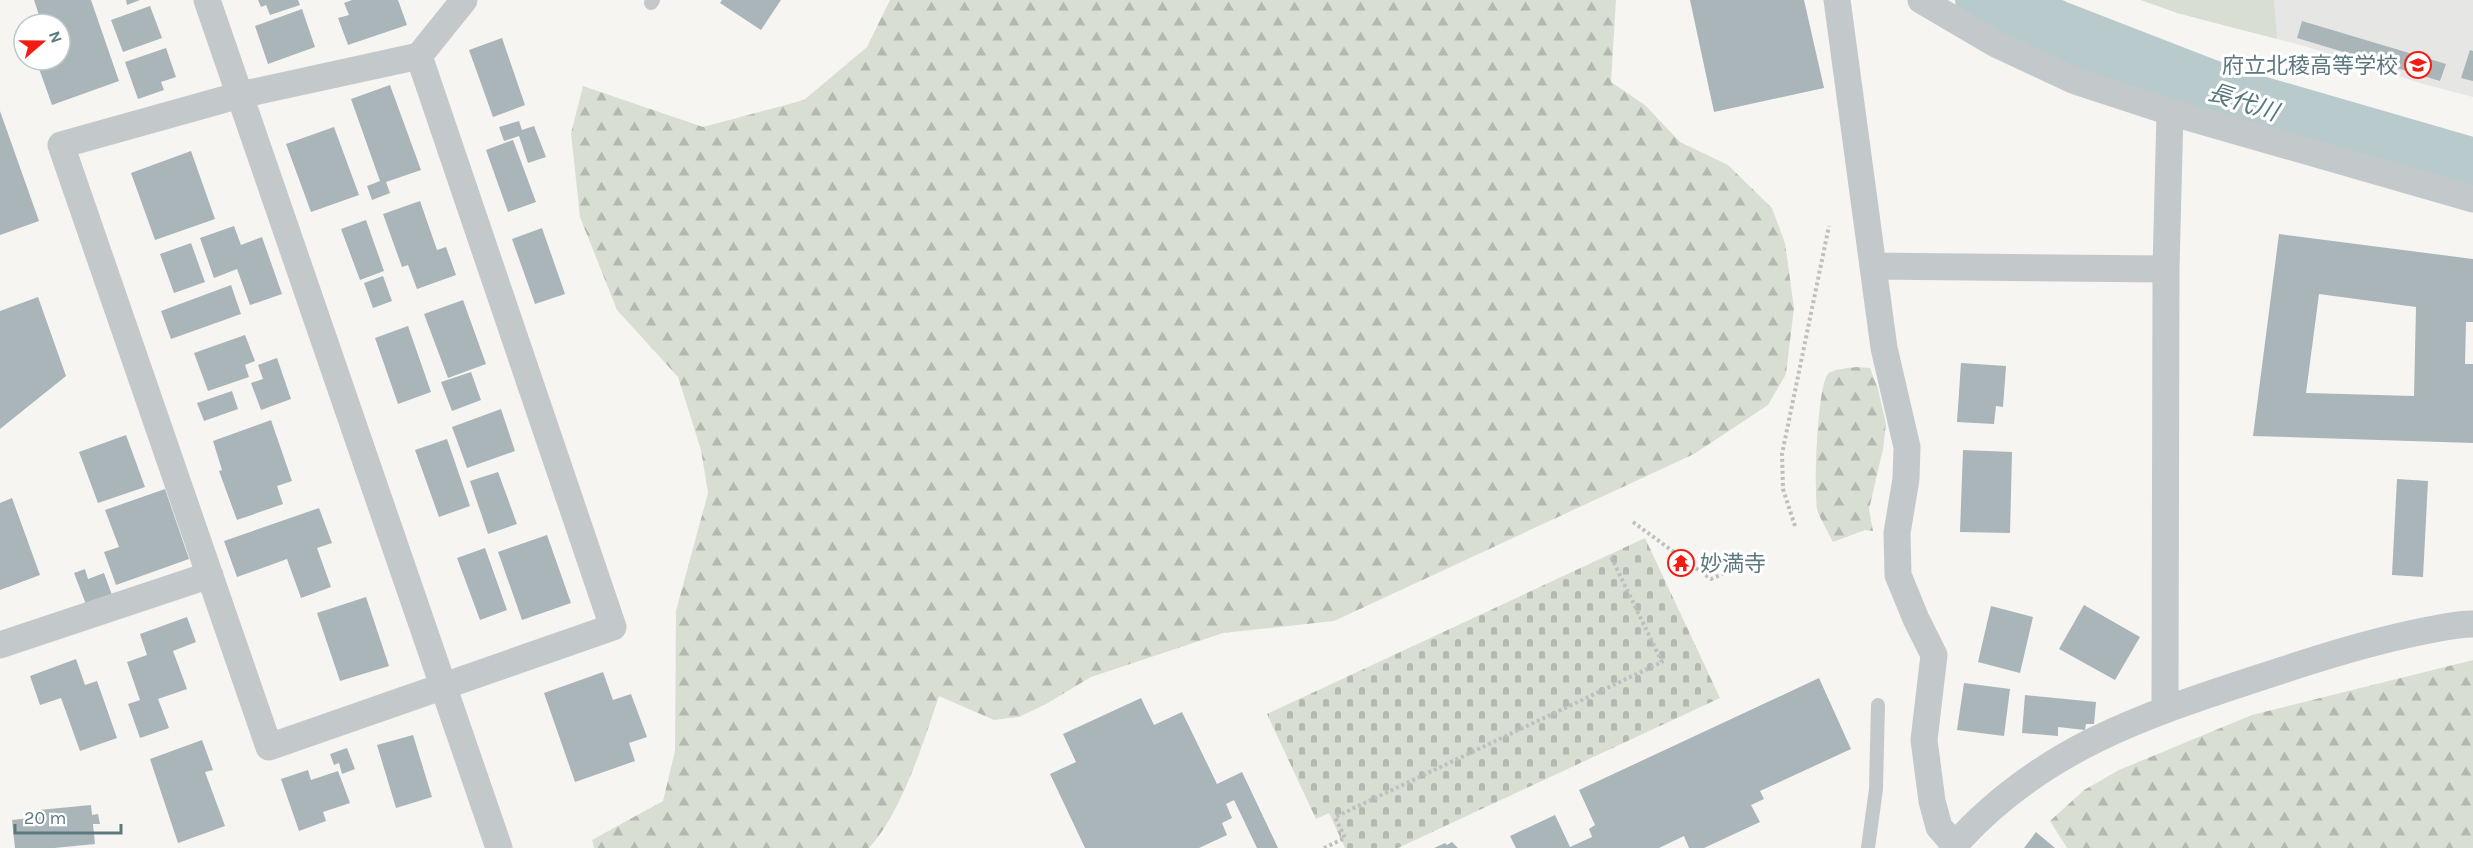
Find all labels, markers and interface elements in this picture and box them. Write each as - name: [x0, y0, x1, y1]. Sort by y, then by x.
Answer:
- north arrow: [12, 12, 72, 72]
- text: N: [45, 28, 67, 46]
- school or university icon: 府立北稜高等学校: [2403, 50, 2433, 80]
- place label: 府立北稜高等学校: [2222, 53, 2398, 79]
- water label: 長代川: [2204, 78, 2284, 127]
- temple icon: 妙満寺: [1666, 548, 1696, 578]
- place label: 妙満寺: [1700, 551, 1766, 577]
- scale bar: [15, 797, 122, 835]
- text: 20 m: [24, 807, 66, 829]

